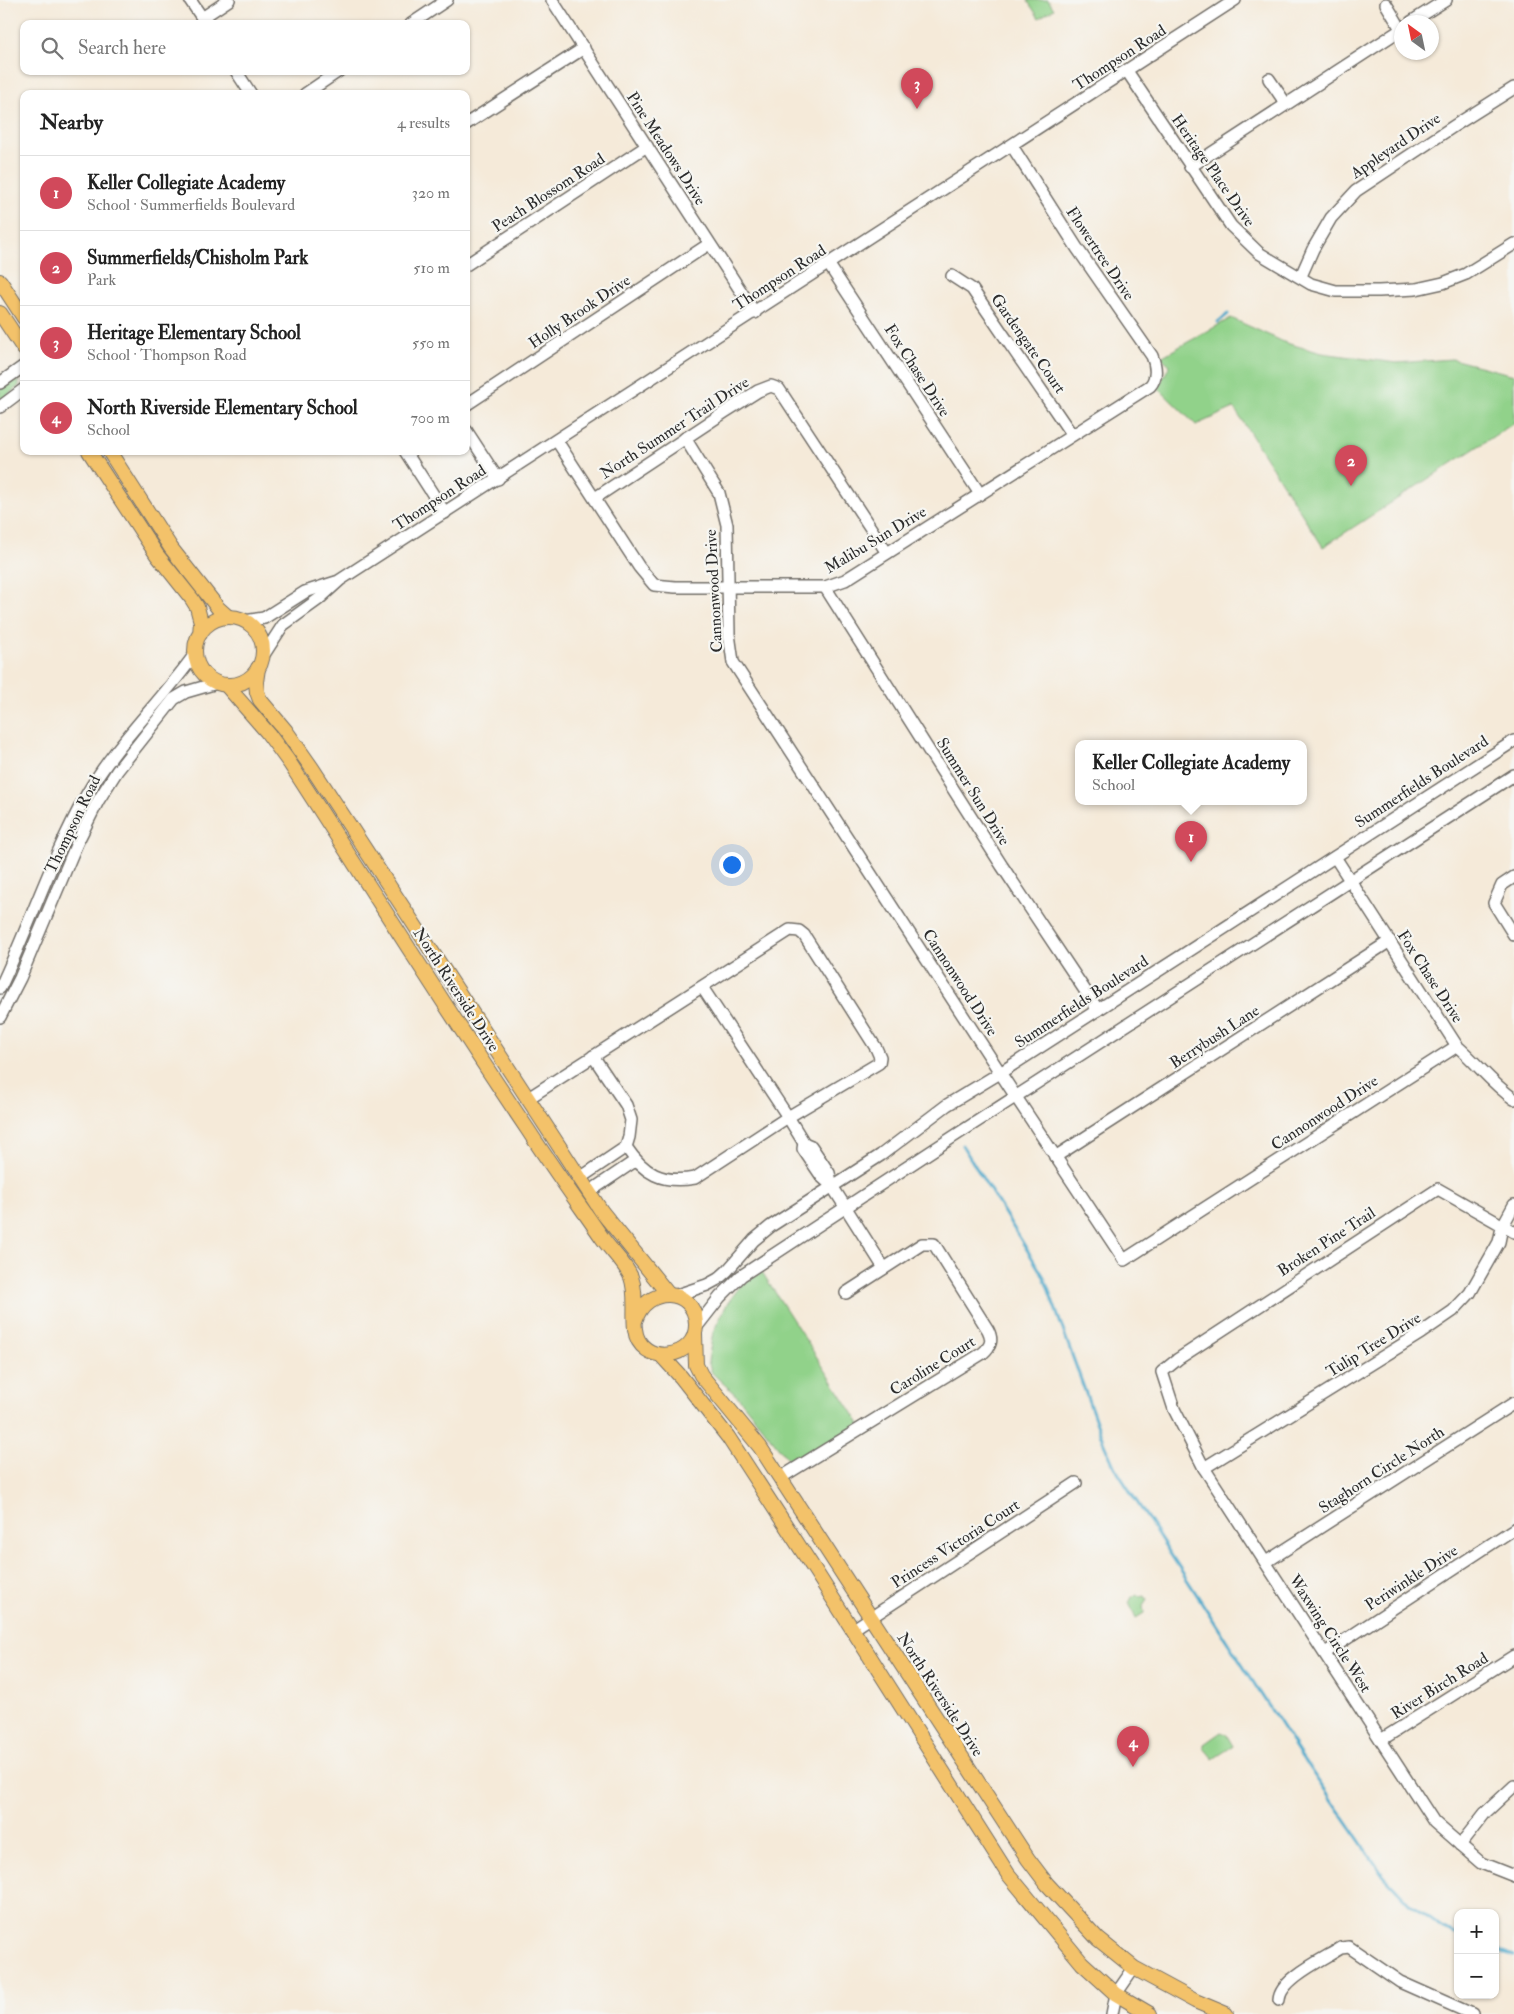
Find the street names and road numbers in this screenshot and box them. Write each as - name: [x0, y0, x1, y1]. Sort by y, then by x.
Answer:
- street label: Thompson Road: [1069, 20, 1170, 96]
- street label: Pine Meadows Drive: [622, 88, 710, 209]
- street label: Appleyard Drive: [1346, 108, 1445, 185]
- street label: Heritage Place Drive: [1167, 111, 1260, 231]
- street label: Peach Blossom Road: [488, 149, 609, 237]
- street label: Flowertree Drive: [1062, 203, 1139, 304]
- street label: Thompson Road: [729, 240, 830, 316]
- street label: Holly Brook Drive: [525, 270, 634, 353]
- street label: Gardengate Court: [986, 290, 1070, 397]
- street label: Fox Chase Drive: [880, 320, 955, 421]
- street label: North Summer Trail Drive: [596, 372, 753, 483]
- street label: Thompson Road: [389, 460, 490, 536]
- street label: Malibu Sun Drive: [821, 501, 930, 578]
- street label: Cannonwood Drive: [701, 528, 727, 653]
- street label: Summerfields Boulevard: [1351, 731, 1492, 832]
- street label: Summer Sun Drive: [932, 734, 1014, 849]
- street label: Thompson Road: [41, 772, 106, 877]
- street label: North Riverside Drive: [409, 924, 504, 1056]
- street label: Cannonwood Drive: [918, 925, 1002, 1040]
- street label: Fox Chase Drive: [1393, 926, 1468, 1027]
- street label: Summerfields Boulevard: [1011, 951, 1152, 1052]
- street label: Berrybush Lane: [1166, 1000, 1263, 1073]
- street label: Cannonwood Drive: [1267, 1071, 1382, 1155]
- street label: Broken Pine Trail: [1274, 1203, 1379, 1281]
- street label: Tulip Tree Drive: [1323, 1308, 1425, 1383]
- street label: Caroline Court: [886, 1332, 979, 1400]
- street label: Staghorn Circle North: [1315, 1421, 1449, 1518]
- street label: Princess Victoria Court: [888, 1495, 1023, 1593]
- street label: Periwinkle Drive: [1361, 1540, 1462, 1615]
- street label: Waxwing Circle West: [1284, 1570, 1376, 1696]
- street label: North Riverside Drive: [893, 1629, 988, 1761]
- street label: River Birch Road: [1387, 1648, 1492, 1724]

